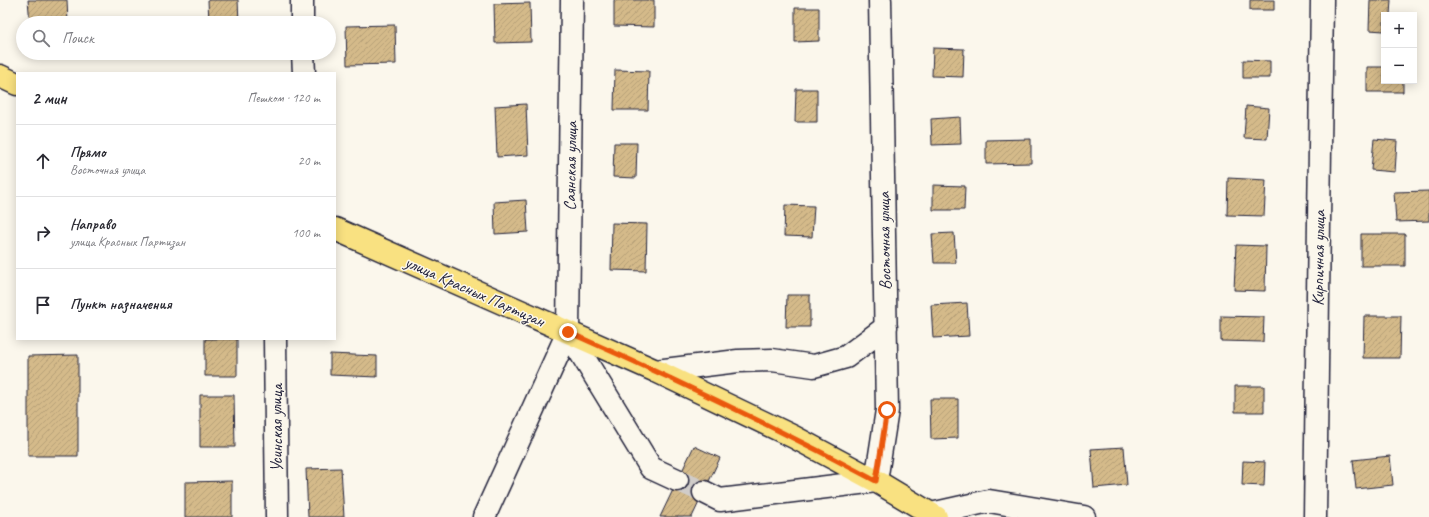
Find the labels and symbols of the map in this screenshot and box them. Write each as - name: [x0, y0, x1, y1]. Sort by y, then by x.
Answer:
- street label: Саянская улица: [559, 120, 582, 211]
- street label: Восточная улица: [873, 190, 896, 290]
- street label: Кирпичная улица: [1307, 208, 1330, 306]
- street label: улица Красных Партизан: [400, 251, 549, 333]
- route end: [559, 323, 577, 341]
- street label: Усинская улица: [266, 382, 287, 472]
- route start: [878, 401, 896, 419]

